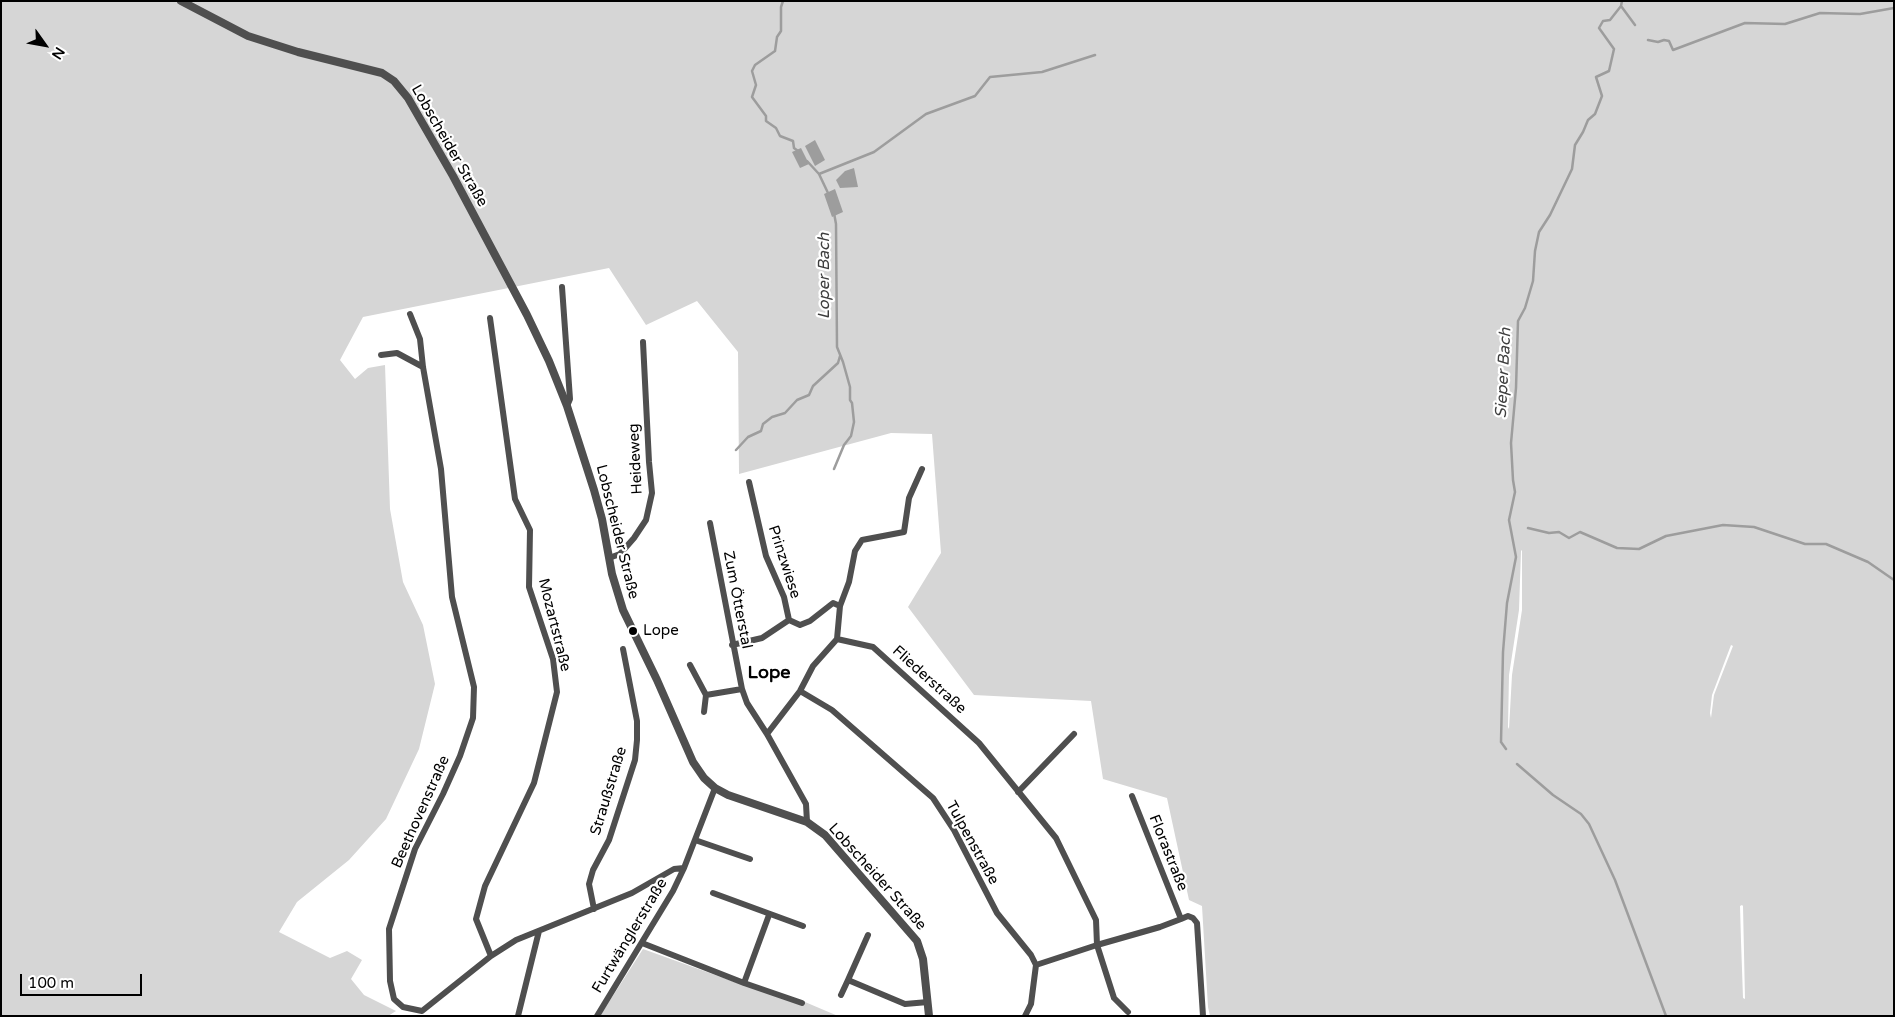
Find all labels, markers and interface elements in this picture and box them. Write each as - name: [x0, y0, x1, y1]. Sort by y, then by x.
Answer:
- north arrow: [20, 20, 70, 70]
- text: N: [48, 44, 68, 62]
- street label: Lobscheider Straße: [407, 82, 491, 210]
- water label: Loper Bach: [815, 233, 835, 319]
- water label: Sieper Bach: [1492, 327, 1516, 419]
- street label: Heideweg: [625, 423, 647, 495]
- street label: Lobscheider Straße: [592, 463, 642, 601]
- street label: Prinzwiese: [764, 523, 804, 601]
- street label: Zum Ötterstal: [719, 550, 755, 650]
- street label: Mozartstraße: [534, 577, 574, 673]
- place label: Lope: [643, 622, 679, 640]
- marker: Lope: [627, 625, 639, 637]
- street label: Fliederstraße: [888, 642, 970, 718]
- district label: Lope: [748, 662, 790, 684]
- street label: Straußstraße: [587, 745, 631, 837]
- street label: Beethovenstraße: [388, 753, 454, 871]
- street label: Tulpenstraße: [942, 798, 1002, 888]
- street label: Florastraße: [1145, 812, 1191, 894]
- street label: Lobscheider Straße: [824, 820, 930, 934]
- street label: Furtwänglerstraße: [589, 875, 671, 997]
- scale bar: [22, 964, 145, 996]
- text: 100 m: [28, 974, 74, 992]

